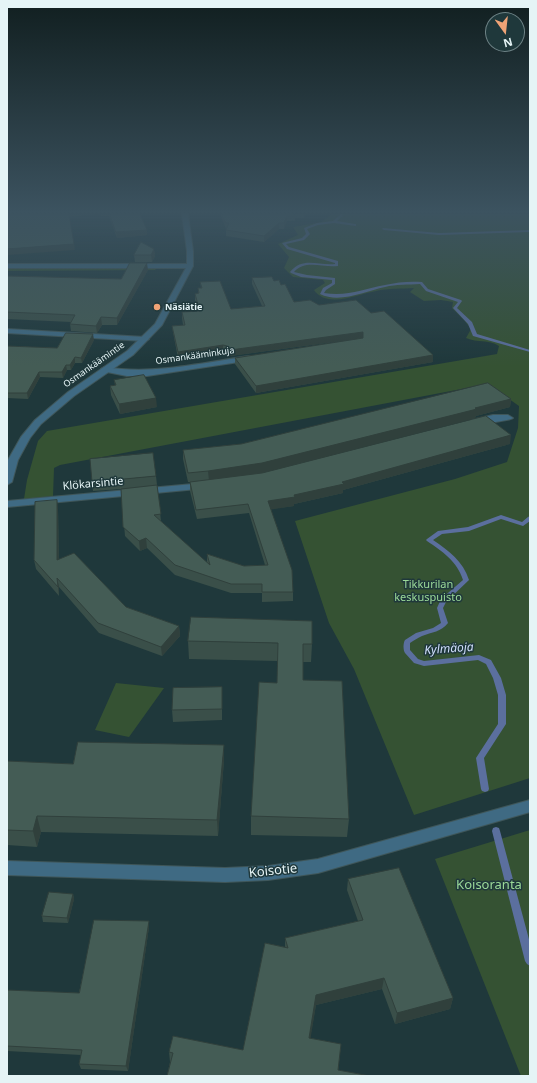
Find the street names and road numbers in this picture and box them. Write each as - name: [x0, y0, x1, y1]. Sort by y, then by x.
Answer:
- street label: Osmankäämintie: [61, 340, 127, 390]
- street label: Osmankääminkuja: [155, 345, 235, 367]
- street label: Klökarsintie: [62, 475, 124, 493]
- street label: Koisotie: [248, 861, 298, 881]

